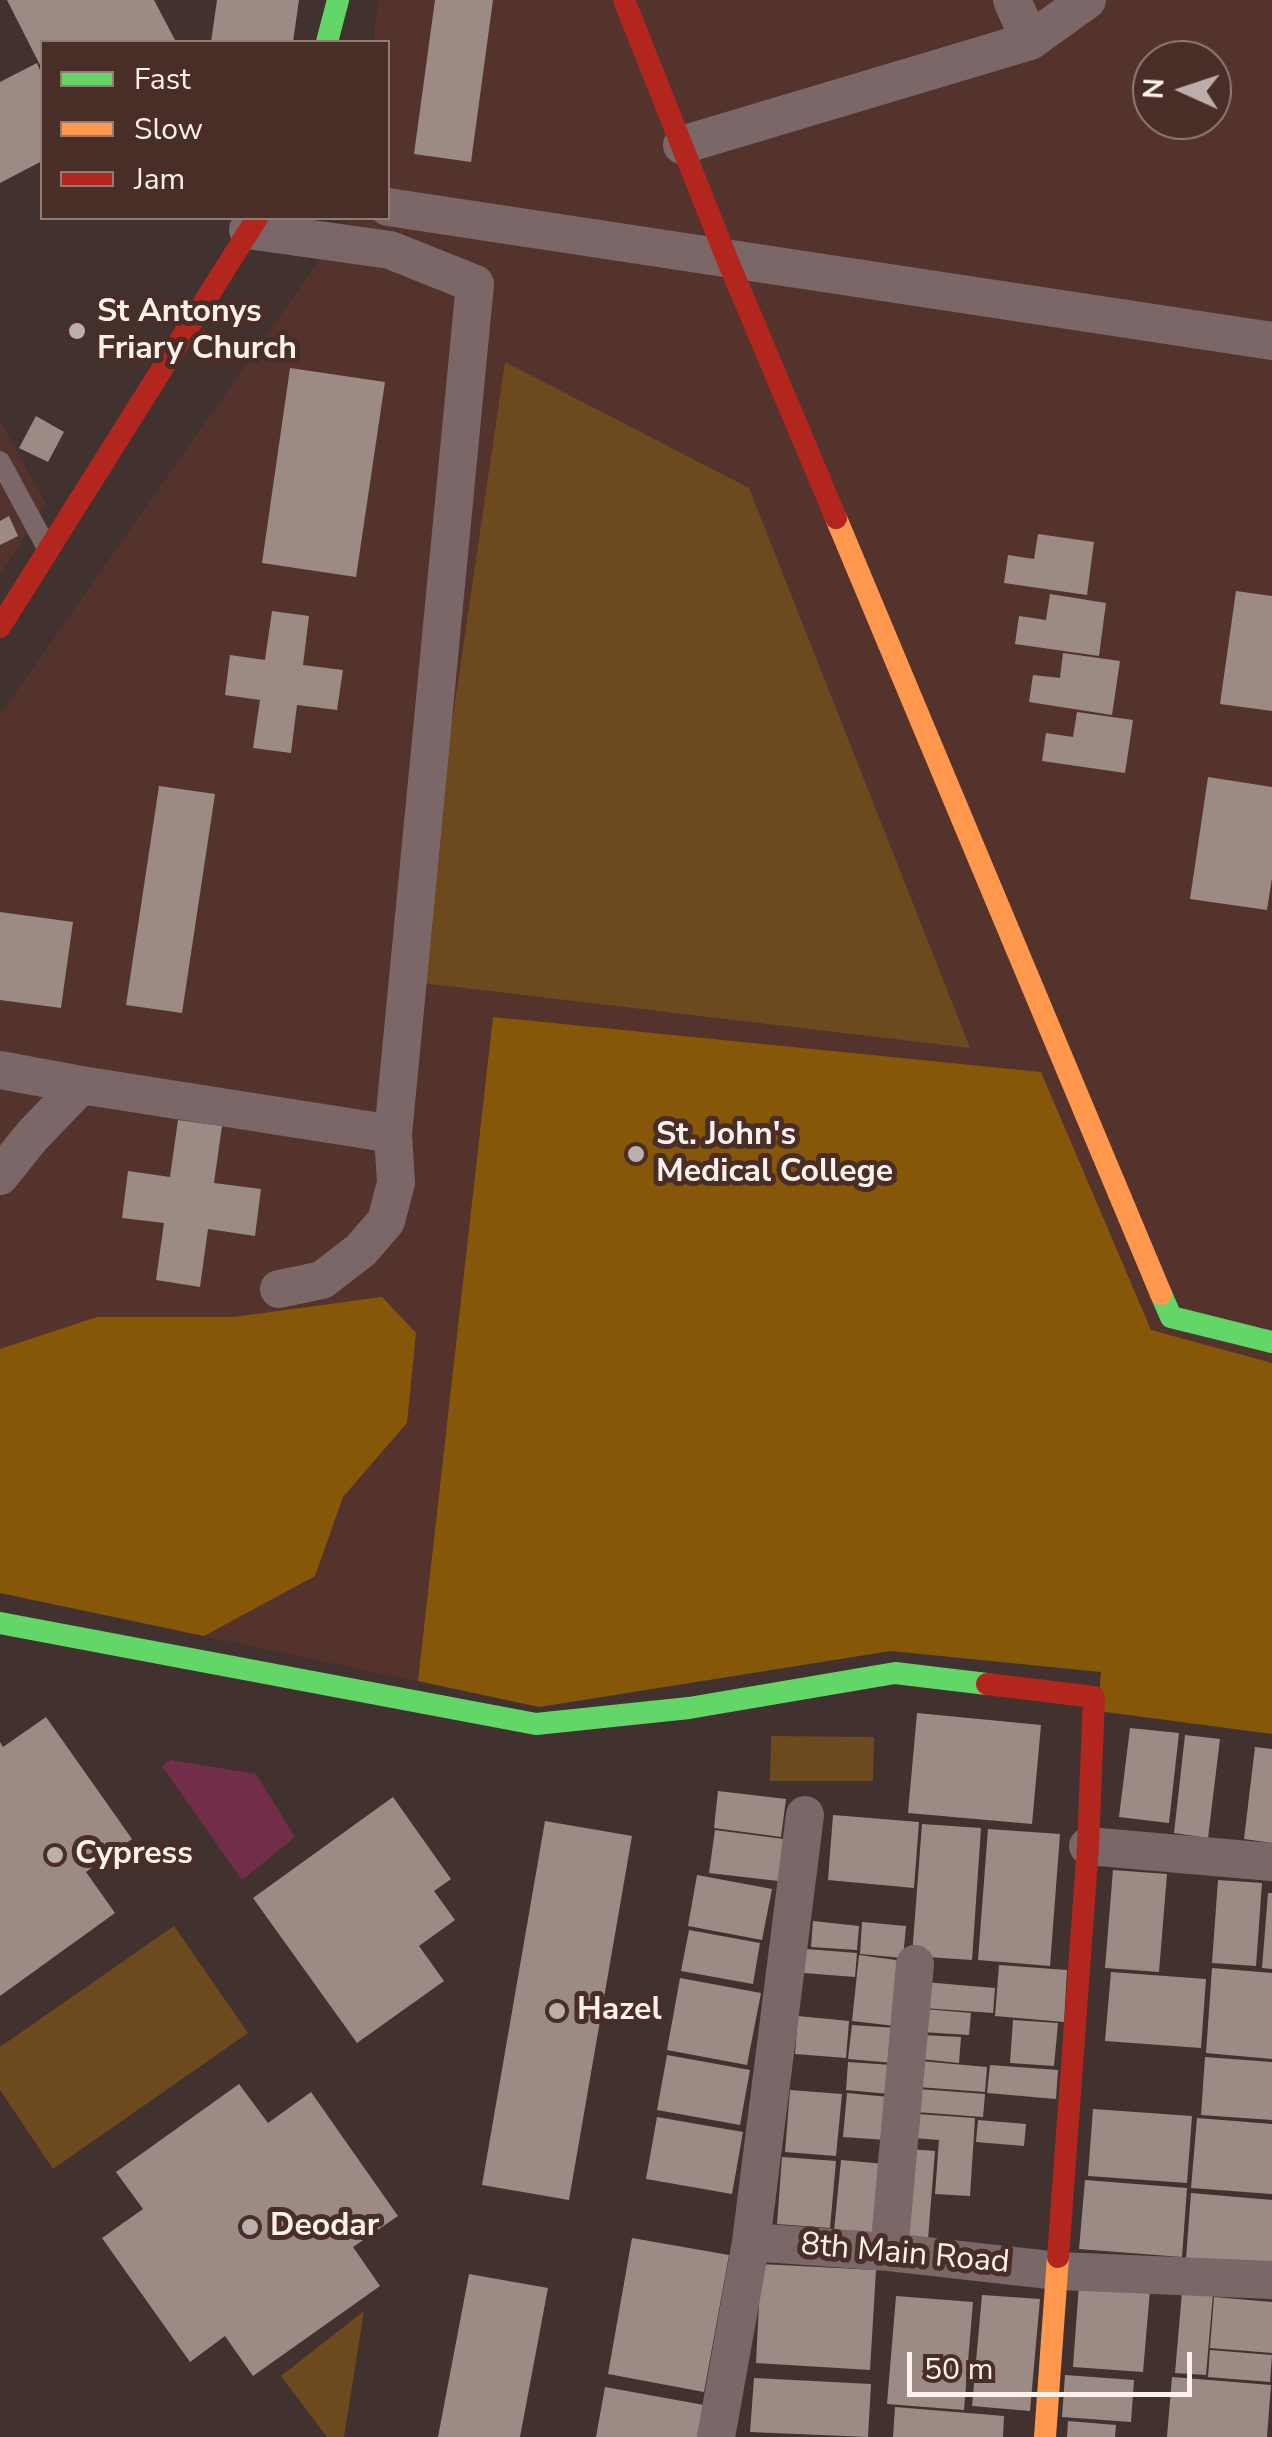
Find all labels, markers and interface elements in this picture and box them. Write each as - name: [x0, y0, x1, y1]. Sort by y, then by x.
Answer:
- legend: [40, 40, 390, 220]
- north arrow: [1132, 40, 1232, 140]
- text: Fast: [134, 59, 191, 100]
- text: N: [1135, 77, 1174, 100]
- text: Slow: [134, 109, 203, 150]
- text: Jam: [134, 159, 185, 200]
- place label: St Antonys Friary Church: [97, 294, 297, 369]
- marker: St Antonys Friary Church: [66, 320, 88, 342]
- place label: St. John's Medical College: [656, 1117, 893, 1192]
- marker: St. John's Medical College: [625, 1143, 647, 1165]
- place label: Cypress: [75, 1836, 193, 1874]
- marker: Cypress: [44, 1844, 66, 1866]
- place label: Hazel: [577, 1992, 662, 2030]
- marker: Hazel: [546, 2000, 568, 2022]
- place label: Deodar: [270, 2208, 379, 2246]
- marker: Deodar: [239, 2216, 261, 2238]
- street label: 8th Main Road: [799, 2227, 1011, 2283]
- scale bar: [912, 2332, 1197, 2394]
- text: 50 m: [924, 2349, 993, 2390]

